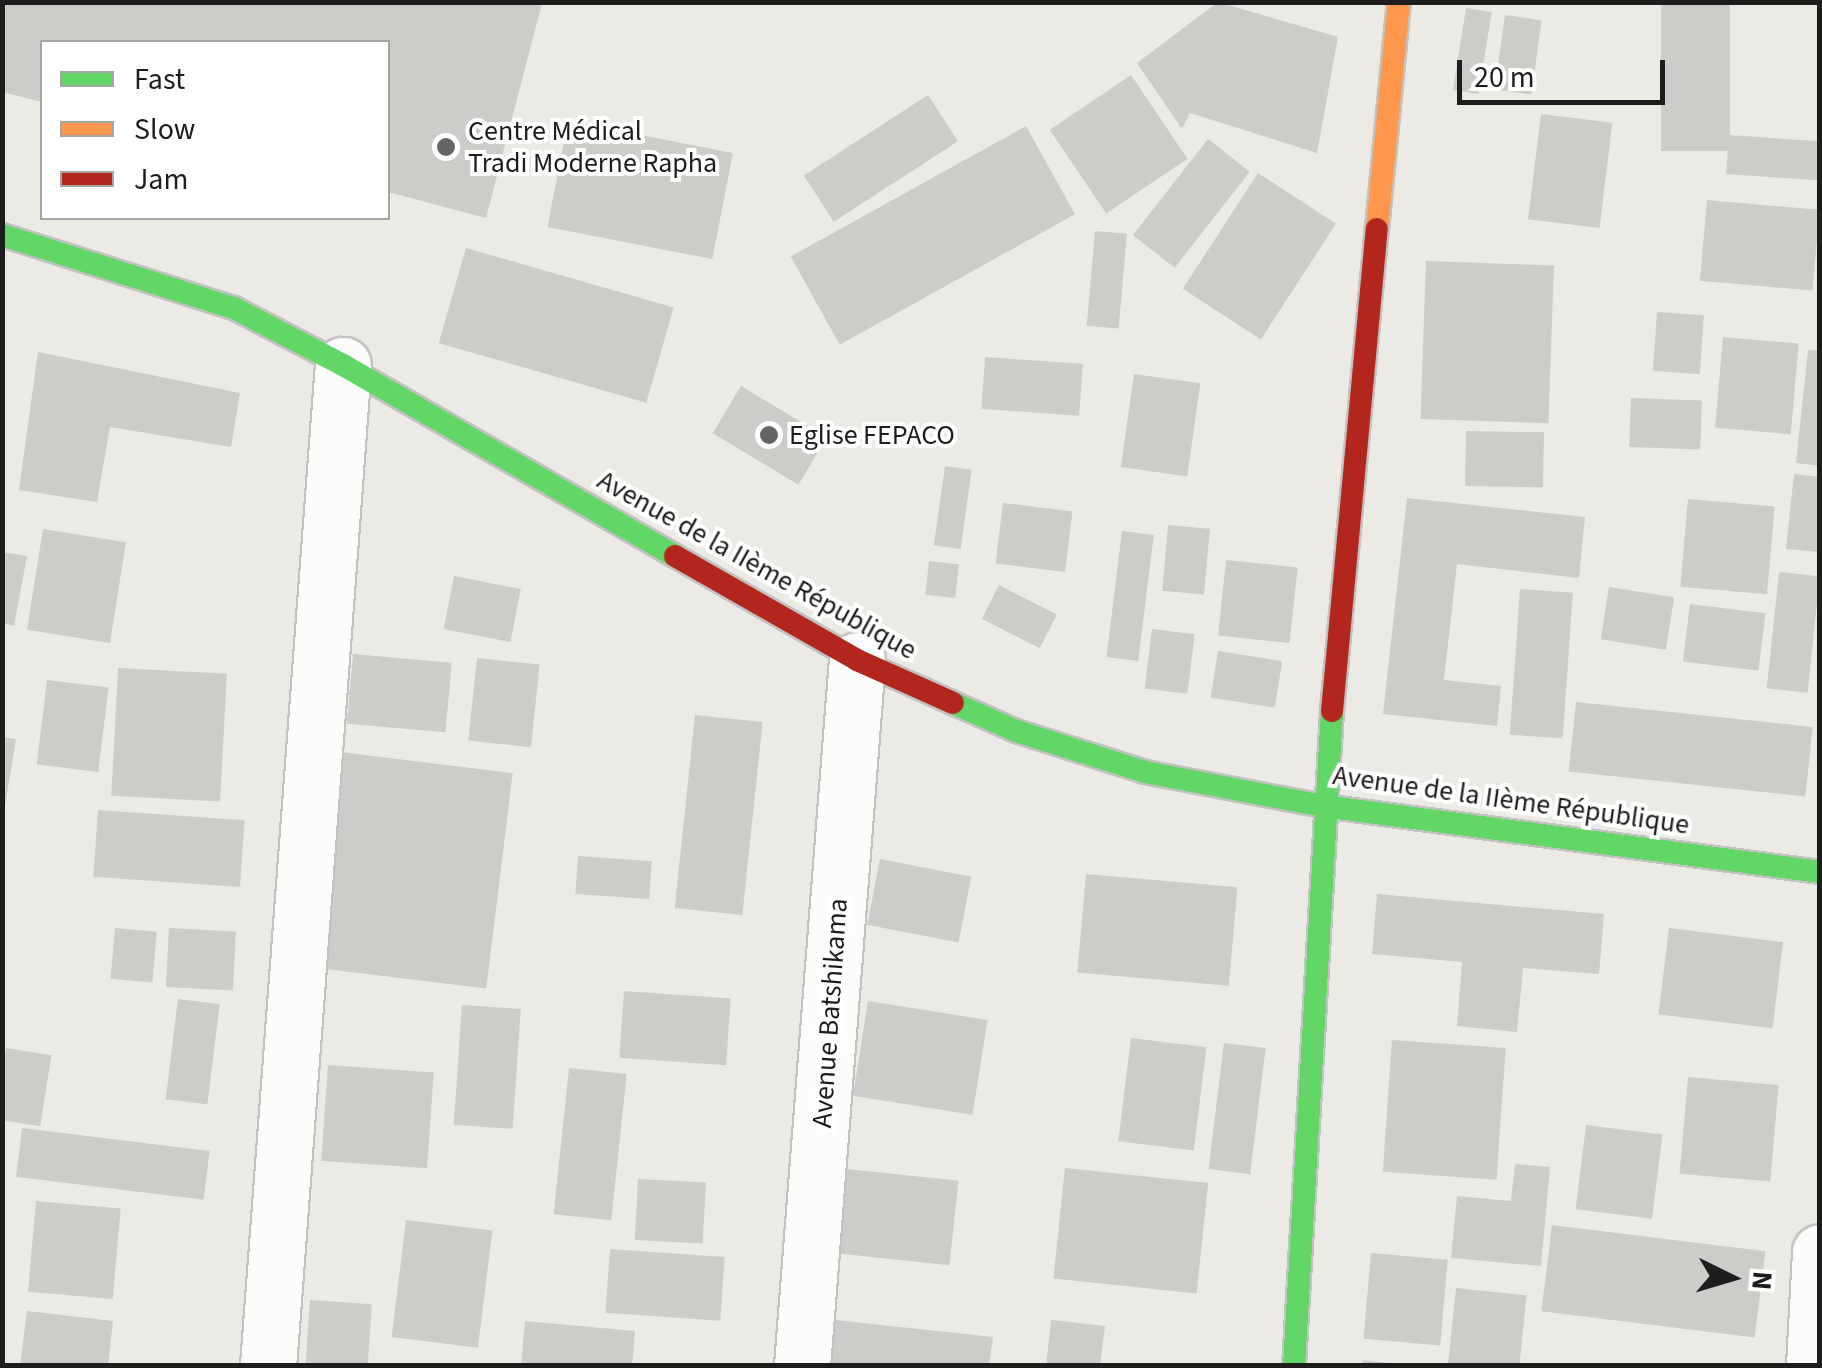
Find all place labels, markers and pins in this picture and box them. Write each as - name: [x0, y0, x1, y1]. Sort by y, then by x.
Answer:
- place label: Centre Médical Tradi Moderne Rapha: [468, 114, 717, 180]
- marker: Centre Médical Tradi Moderne Rapha: [433, 134, 459, 160]
- place label: Eglise FEPACO: [789, 418, 955, 452]
- marker: Eglise FEPACO: [758, 424, 780, 446]

